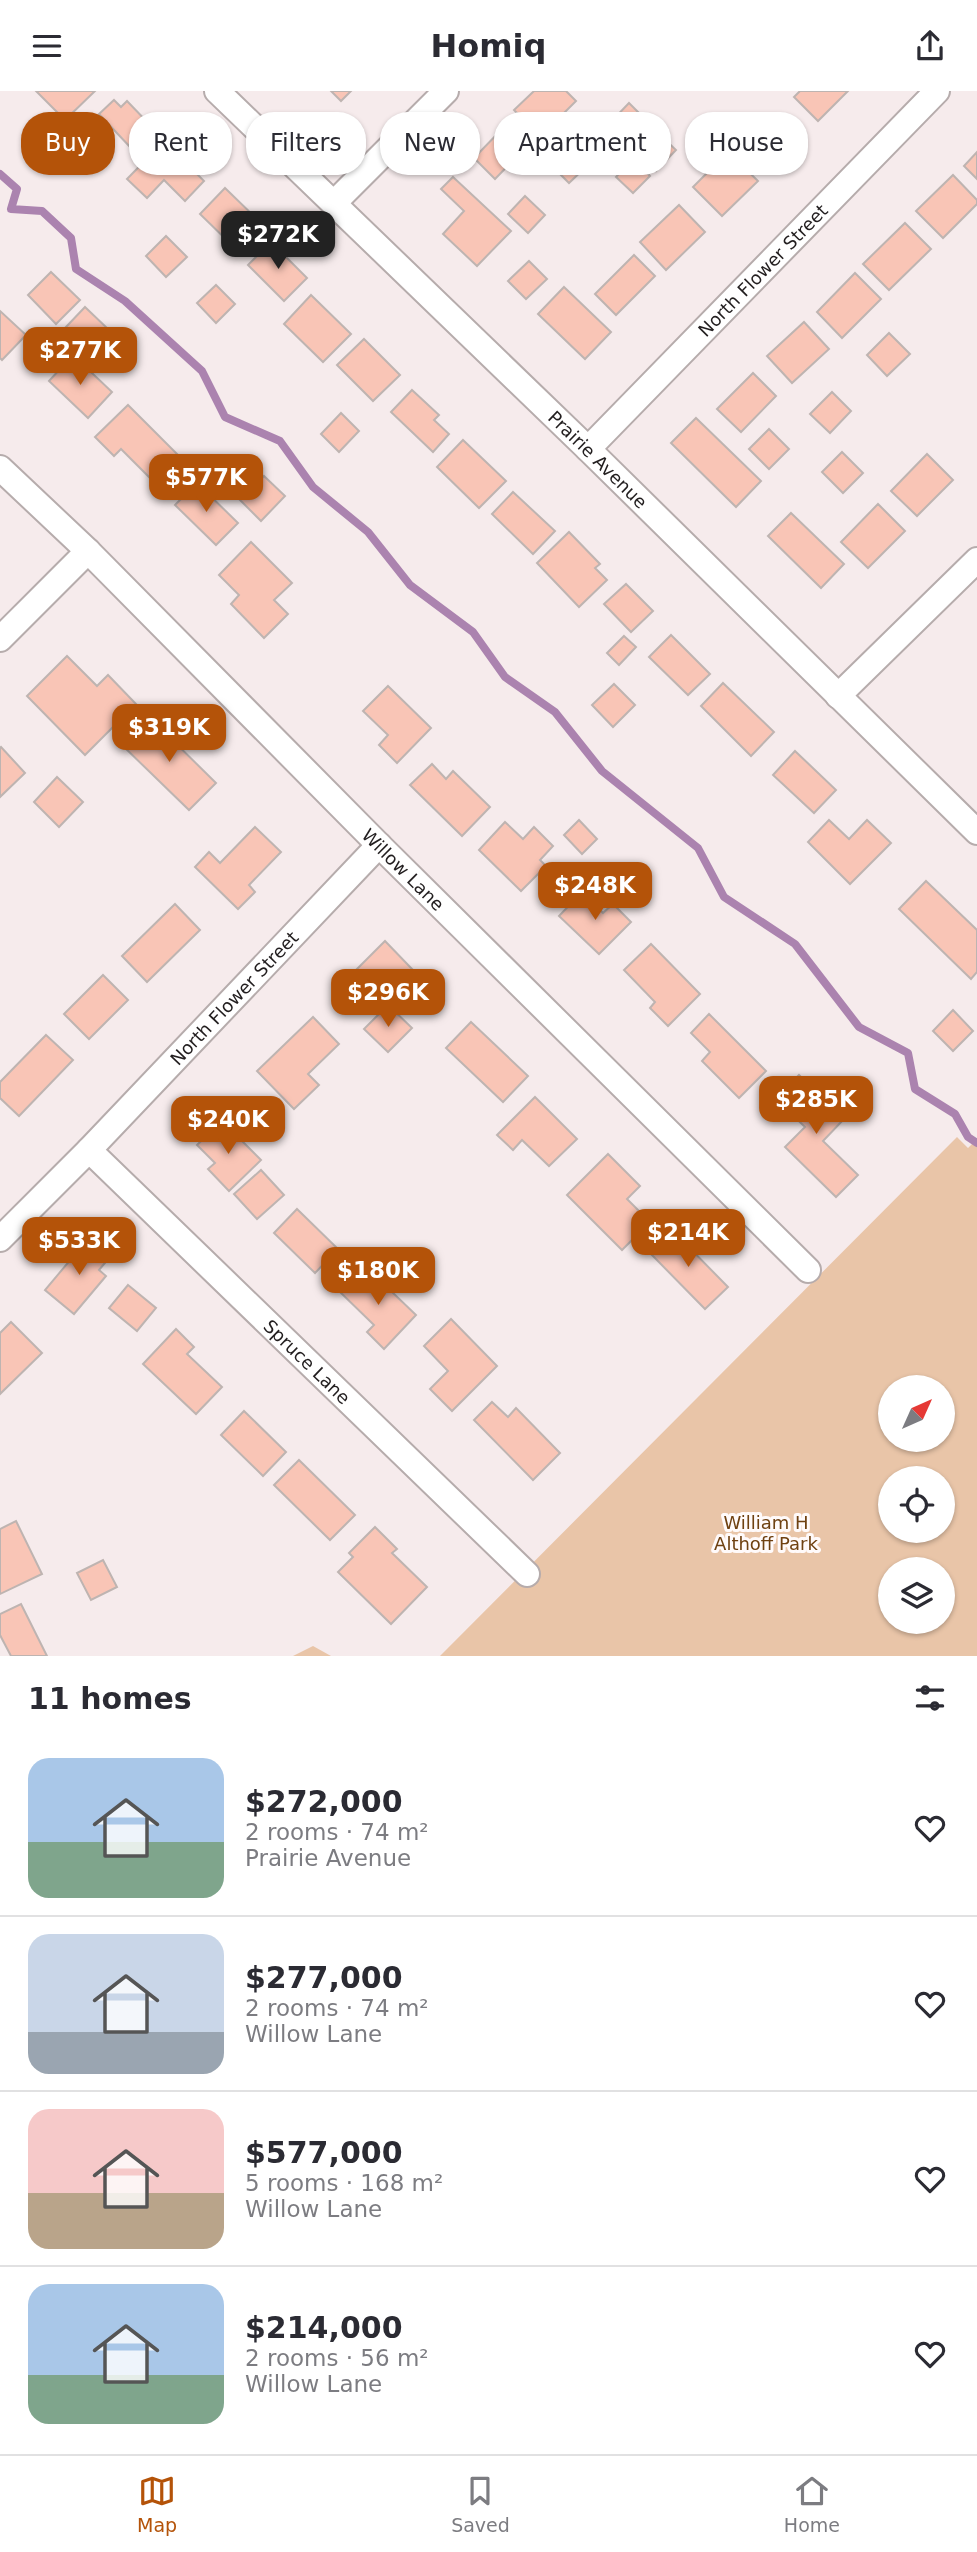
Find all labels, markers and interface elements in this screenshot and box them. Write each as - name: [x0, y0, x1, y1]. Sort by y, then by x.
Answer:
- icon: menu: [28, 27, 66, 65]
- text: Homiq: [431, 27, 546, 65]
- icon: share: [911, 27, 949, 65]
- chip: Buy: [21, 112, 115, 175]
- chip: Rent: [129, 112, 232, 175]
- chip: Filters: [246, 112, 366, 175]
- chip: New: [380, 112, 480, 175]
- chip: Apartment: [494, 112, 671, 175]
- chip: House: [685, 112, 808, 175]
- street label: North Flower Street: [694, 200, 832, 340]
- pin: $272K: [229, 211, 327, 271]
- text: $272K: [237, 221, 319, 247]
- pin: $277K: [31, 327, 129, 387]
- text: $277K: [39, 337, 121, 363]
- street label: Prairie Avenue: [544, 406, 652, 512]
- pin: $577K: [157, 455, 255, 514]
- text: $577K: [165, 464, 247, 490]
- pin: $319K: [120, 705, 218, 764]
- text: $319K: [128, 714, 210, 740]
- street label: Willow Lane: [358, 824, 449, 914]
- pin: $248K: [546, 863, 644, 922]
- text: $248K: [554, 872, 636, 898]
- street label: North Flower Street: [165, 927, 302, 1069]
- pin: $296K: [339, 969, 437, 1029]
- text: $296K: [347, 979, 429, 1005]
- pin: $285K: [767, 1077, 865, 1136]
- text: $285K: [775, 1086, 857, 1112]
- pin: $240K: [179, 1097, 277, 1156]
- text: $240K: [187, 1106, 269, 1132]
- pin: $214K: [639, 1209, 737, 1269]
- pin: $533K: [30, 1217, 128, 1277]
- text: $214K: [647, 1219, 729, 1245]
- text: $533K: [38, 1227, 120, 1253]
- pin: $180K: [329, 1247, 427, 1307]
- text: $180K: [337, 1257, 419, 1283]
- street label: Spruce Lane: [260, 1315, 355, 1408]
- north arrow: [878, 1375, 956, 1453]
- map controls: [878, 1375, 955, 1634]
- button: locate: [878, 1466, 955, 1543]
- park label: William H Althoff Park: [714, 1512, 818, 1554]
- button: layers: [878, 1557, 955, 1634]
- icon: filters: [911, 1679, 949, 1717]
- text: 11 homes: [28, 1681, 192, 1716]
- text: $272,000: [245, 1784, 403, 1819]
- icon: home: [84, 1786, 168, 1870]
- icon: heart: [911, 1809, 949, 1847]
- text: 2 rooms · 74 m²: [245, 1819, 429, 1845]
- text: Prairie Avenue: [245, 1845, 411, 1871]
- text: $277,000: [245, 1960, 403, 1995]
- icon: home: [84, 1962, 168, 2046]
- icon: heart: [911, 1985, 949, 2023]
- text: 2 rooms · 74 m²: [245, 1995, 429, 2021]
- text: Willow Lane: [245, 2021, 382, 2047]
- text: $577,000: [245, 2135, 403, 2170]
- icon: home: [84, 2137, 168, 2221]
- icon: heart: [911, 2160, 949, 2198]
- text: 5 rooms · 168 m²: [245, 2170, 443, 2196]
- text: Willow Lane: [245, 2196, 382, 2222]
- text: $214,000: [245, 2310, 403, 2345]
- icon: home: [84, 2312, 168, 2396]
- icon: heart: [911, 2335, 949, 2373]
- text: 2 rooms · 56 m²: [245, 2345, 429, 2371]
- text: Willow Lane: [245, 2371, 382, 2397]
- tab: Map: [137, 2472, 177, 2536]
- tab: Saved: [451, 2472, 510, 2536]
- tab: Home: [784, 2472, 840, 2536]

